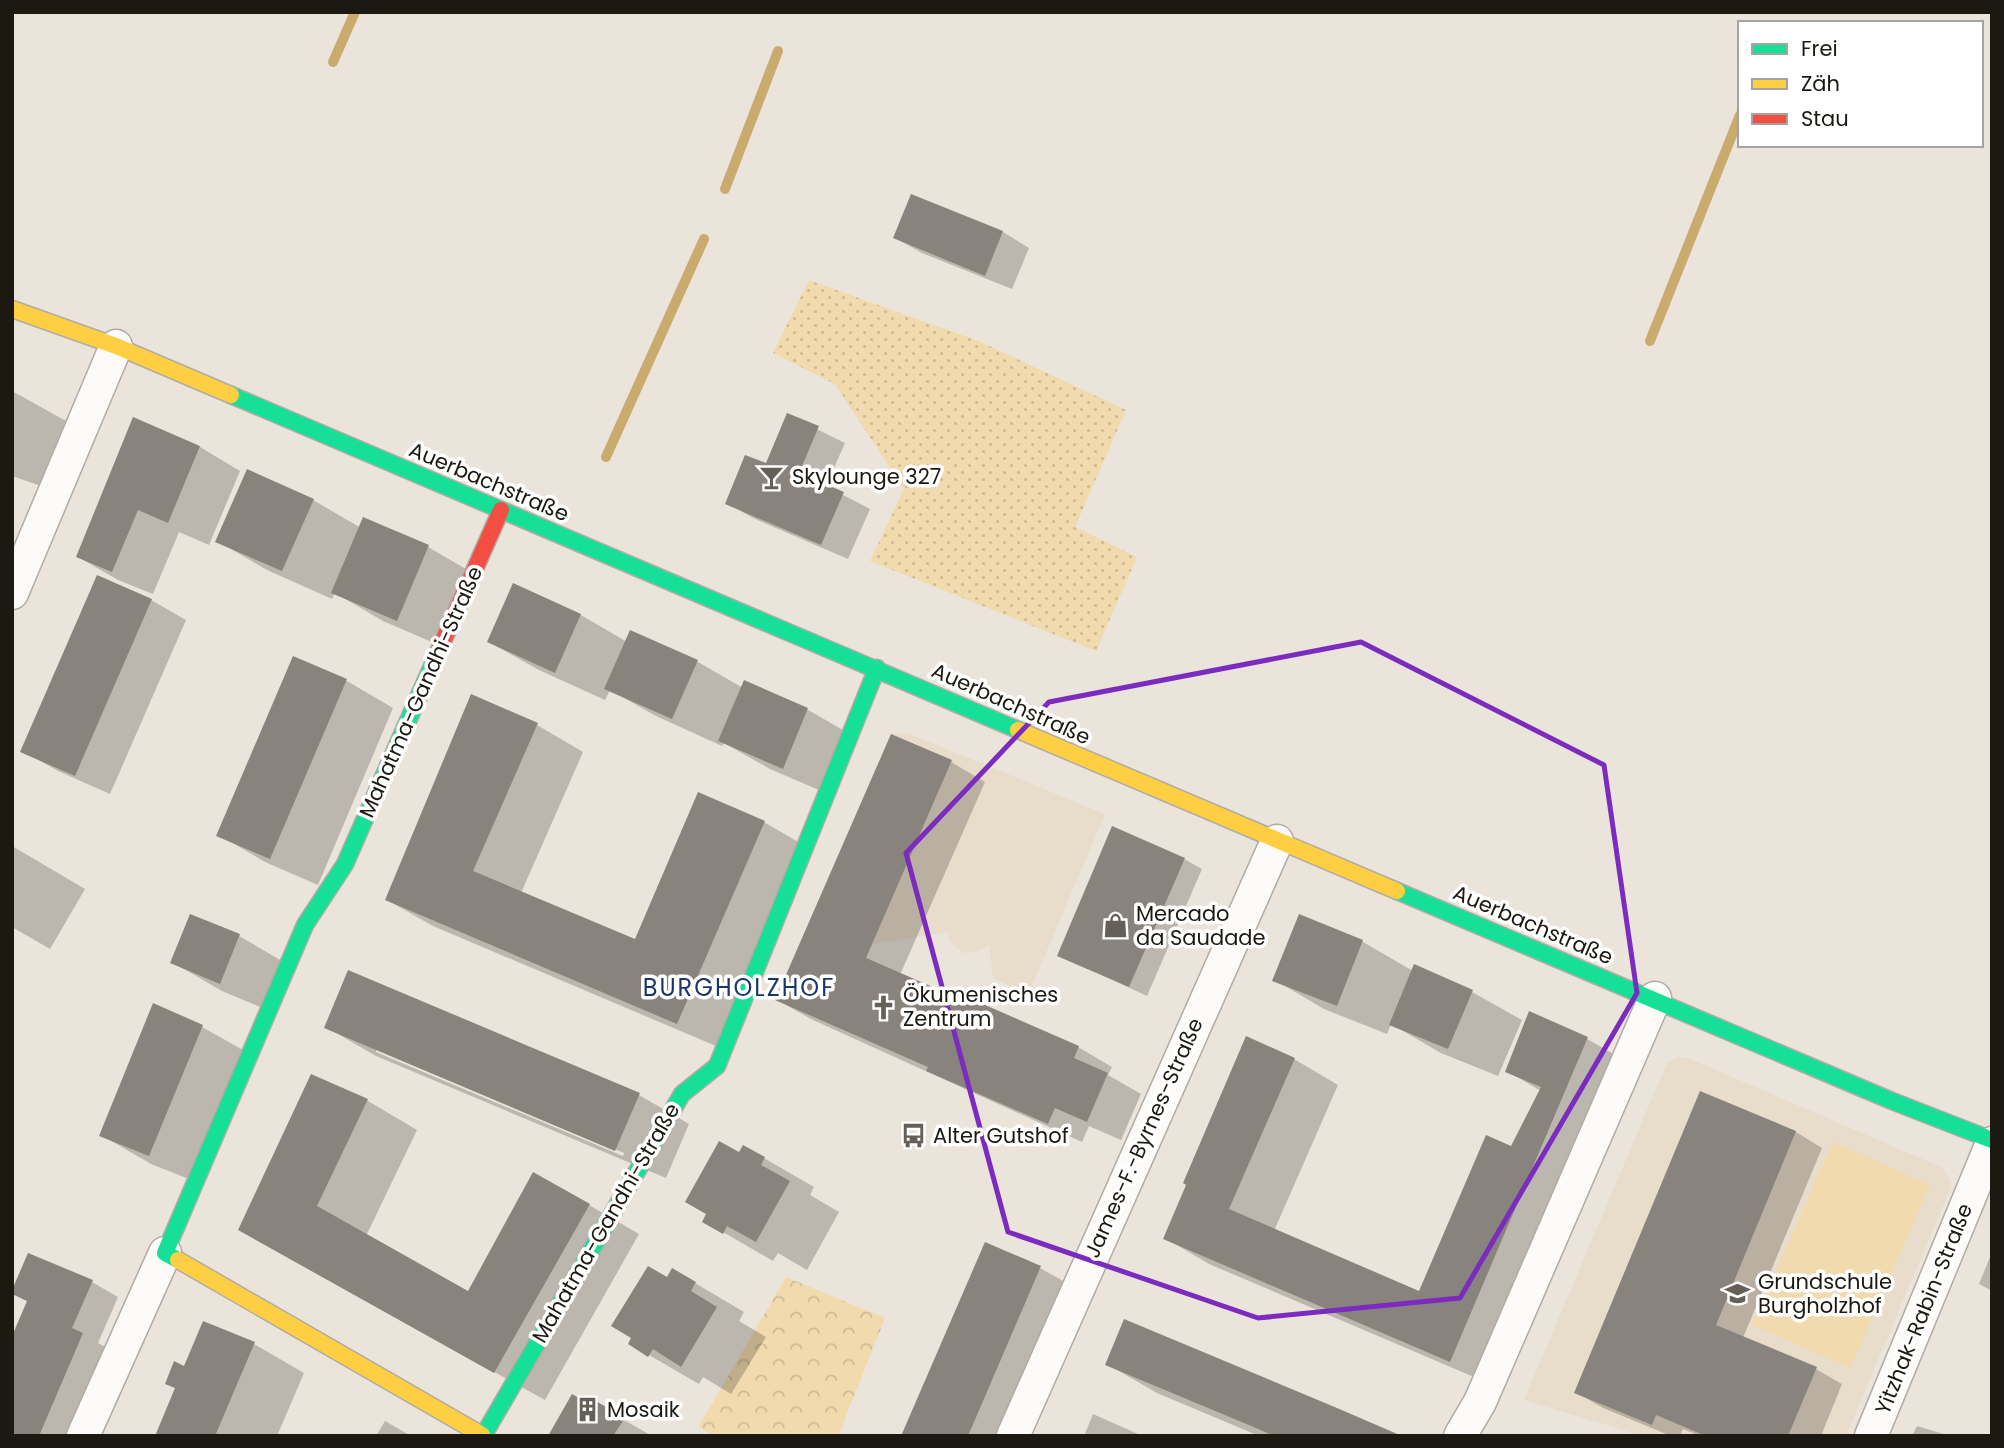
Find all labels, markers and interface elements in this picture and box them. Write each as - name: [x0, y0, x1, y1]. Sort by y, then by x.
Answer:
- legend: [1738, 21, 1983, 147]
- text: Frei: [1801, 34, 1838, 63]
- text: Zäh: [1801, 69, 1840, 98]
- text: Stau: [1801, 104, 1849, 133]
- street label: Auerbachstraße: [405, 435, 574, 528]
- place label: Skylounge 327: [792, 462, 941, 491]
- bar icon: Skylounge 327: [758, 463, 786, 491]
- street label: Mahatma-Gandhi-Straße: [352, 561, 489, 822]
- street label: Auerbachstraße: [927, 656, 1095, 752]
- street label: Auerbachstraße: [1449, 878, 1618, 971]
- place label: Mercado da Saudade: [1136, 899, 1266, 952]
- shop icon: Mercado da Saudade: [1102, 912, 1130, 940]
- district label: BURGHOLZHOF: [643, 971, 835, 1004]
- place label: Ökumenisches Zentrum: [903, 980, 1058, 1033]
- church icon: Ökumenisches Zentrum: [869, 993, 897, 1021]
- street label: James-F.-Byrnes-Straße: [1077, 1013, 1210, 1262]
- street label: Mahatma-Gandhi-Straße: [525, 1097, 686, 1348]
- place label: Alter Gutshof: [933, 1121, 1069, 1150]
- bus stop icon: Alter Gutshof: [899, 1122, 927, 1150]
- street label: Yitzhak-Rabin-Straße: [1868, 1199, 1979, 1419]
- place label: Grundschule Burgholzhof: [1758, 1267, 1892, 1320]
- school or university icon: Grundschule Burgholzhof: [1724, 1280, 1752, 1308]
- place label: Mosaik: [607, 1395, 680, 1424]
- building icon: Mosaik: [573, 1396, 601, 1424]

